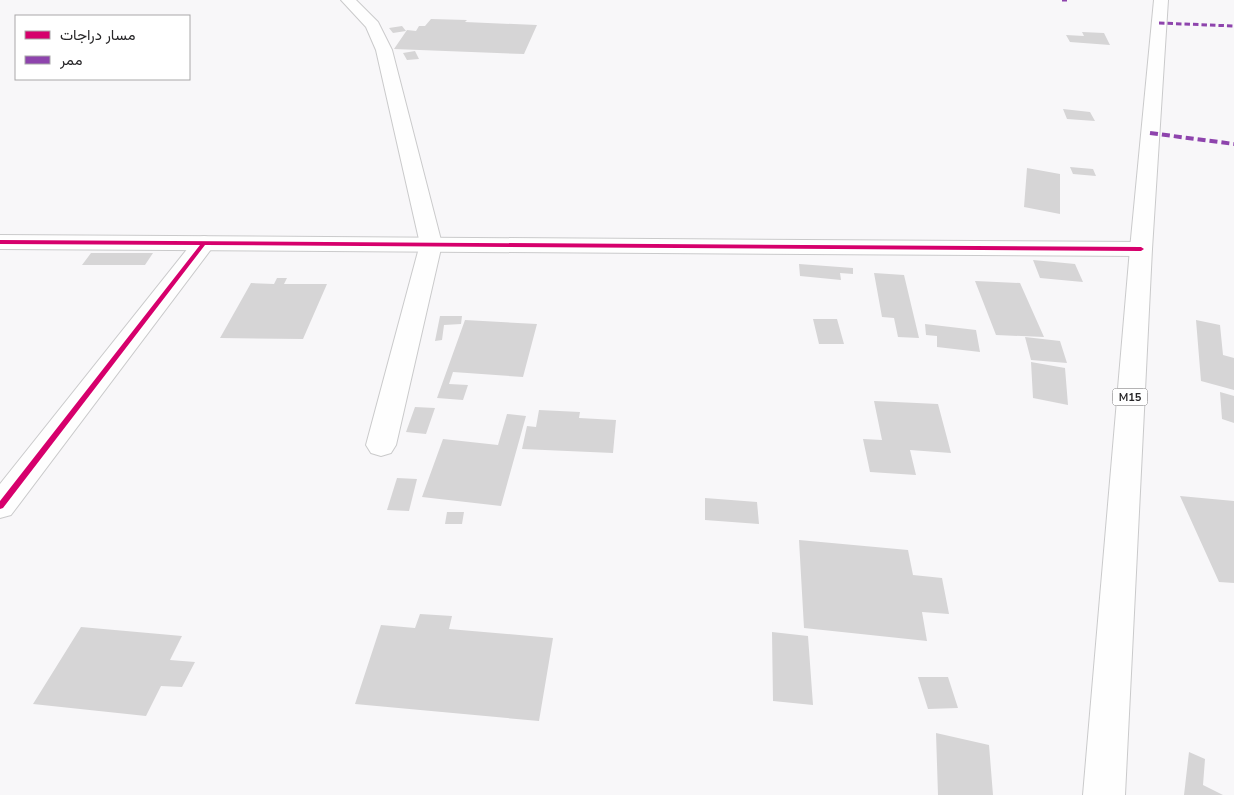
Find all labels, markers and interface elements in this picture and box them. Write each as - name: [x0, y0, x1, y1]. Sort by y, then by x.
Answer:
- legend: [15, 15, 190, 80]
- text: مسار دراجات: [60, 25, 135, 45]
- text: ممر: [59, 50, 82, 70]
- road number: M15: [1112, 388, 1148, 406]

